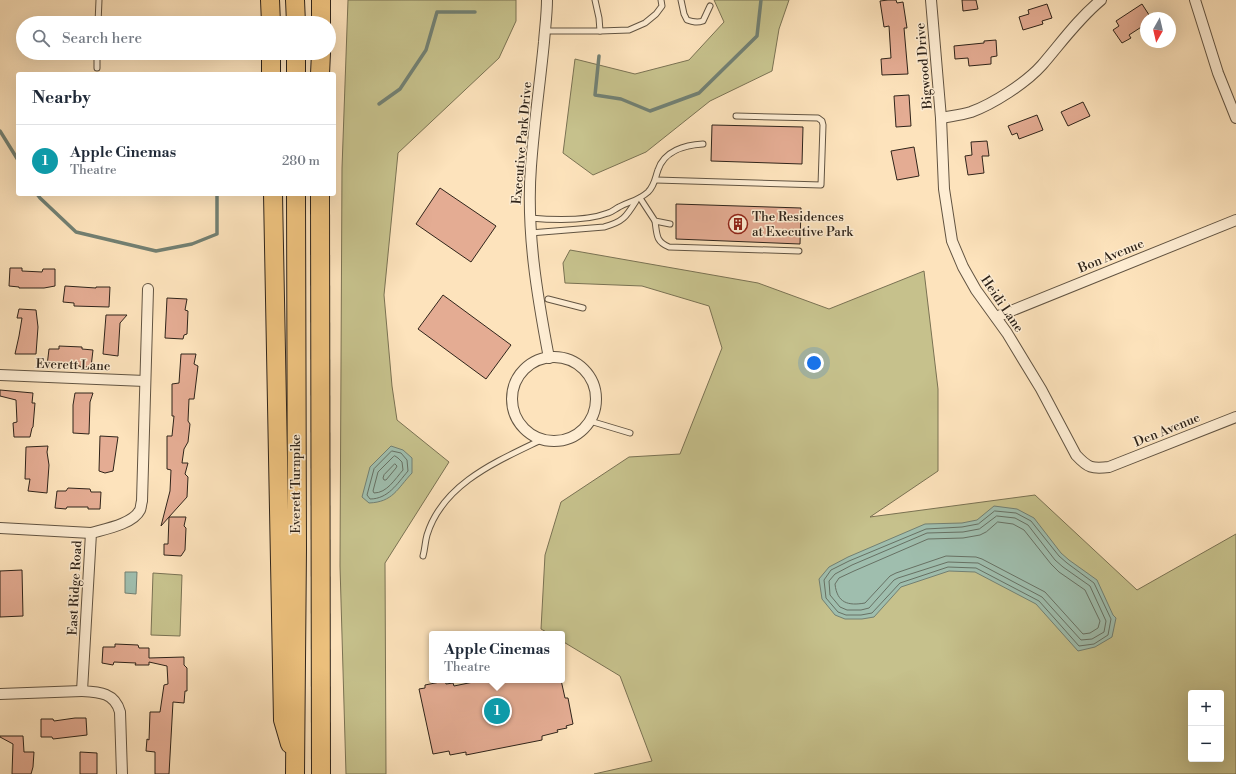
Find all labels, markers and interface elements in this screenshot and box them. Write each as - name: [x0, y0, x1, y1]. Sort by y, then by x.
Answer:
- north arrow: [1140, 12, 1176, 48]
- search box: [16, 16, 336, 60]
- street label: Bigwood Drive: [912, 22, 936, 111]
- icon: search: [30, 27, 52, 49]
- text: Search here: [62, 29, 142, 48]
- street label: Executive Park Drive: [509, 81, 535, 205]
- text: Nearby: [32, 87, 91, 109]
- text: Apple Cinemas: [70, 143, 176, 162]
- text: 1: [42, 153, 48, 169]
- text: 280 m: [282, 153, 320, 169]
- text: Theatre: [70, 162, 116, 178]
- place label: The Residences at Executive Park: [752, 209, 854, 240]
- building icon: The Residences at Executive Park: [727, 213, 749, 235]
- street label: Bon Avenue: [1075, 235, 1147, 277]
- street label: Heidi Lane: [977, 273, 1027, 336]
- your location: [804, 353, 824, 373]
- street label: Everett Lane: [35, 356, 111, 374]
- street label: Den Avenue: [1132, 409, 1203, 451]
- street label: Everett Turnpike: [288, 434, 304, 534]
- street label: East Ridge Road: [65, 539, 86, 636]
- popup: [429, 631, 565, 683]
- text: Apple Cinemas: [444, 640, 550, 659]
- text: Theatre: [444, 659, 490, 675]
- map controls: [1188, 690, 1224, 762]
- button: +: [1188, 690, 1224, 726]
- pin: 1: [484, 696, 510, 726]
- button: −: [1188, 726, 1224, 762]

